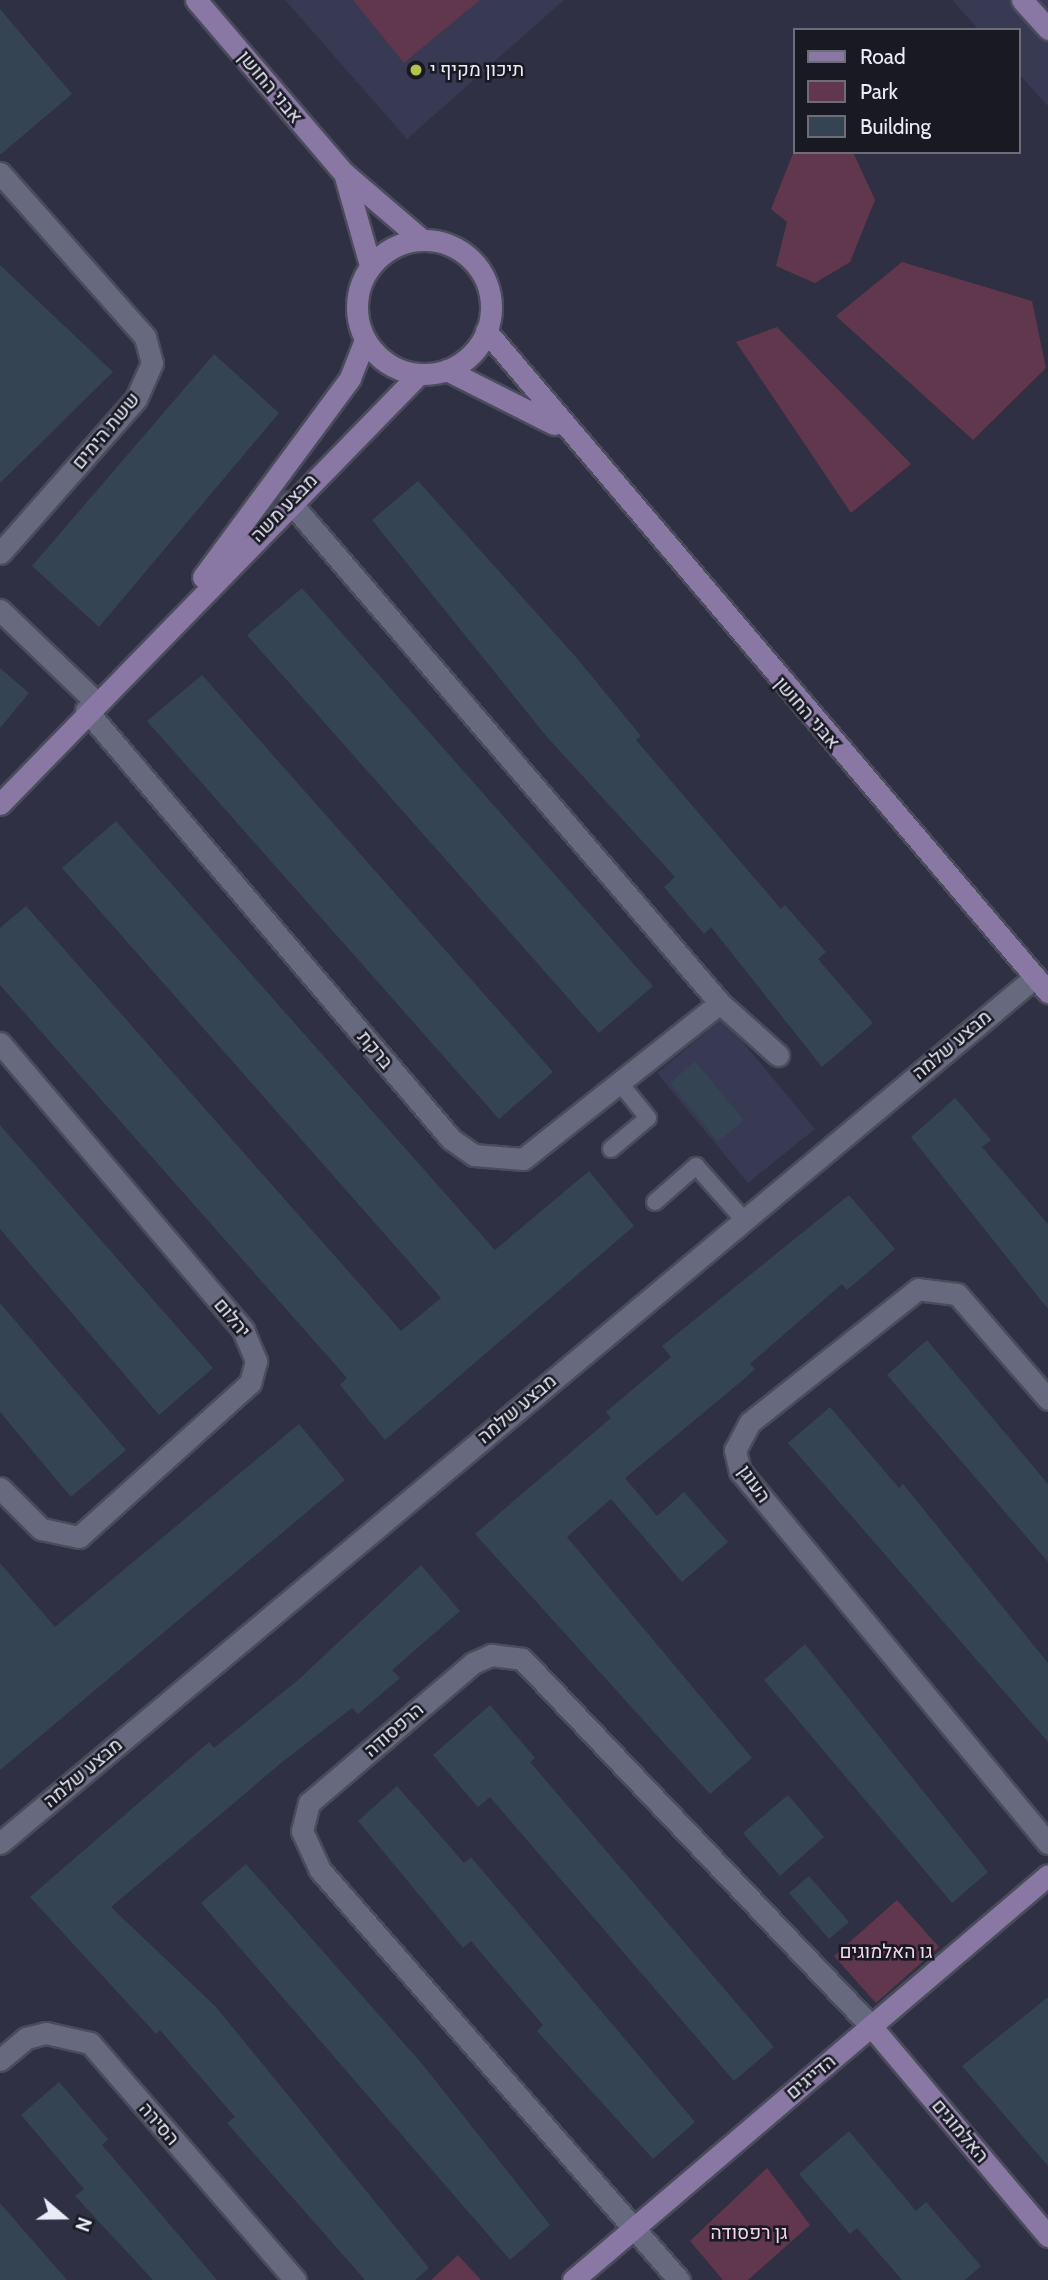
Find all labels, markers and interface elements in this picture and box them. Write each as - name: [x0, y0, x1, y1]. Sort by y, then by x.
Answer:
- legend: [792, 28, 1020, 154]
- text: Road: [860, 44, 906, 69]
- street label: אבני החושן: [233, 46, 307, 128]
- place label: תיכון מקיף י: [430, 59, 524, 81]
- marker: תיכון מקיף י: [408, 62, 424, 78]
- text: Park: [860, 79, 898, 104]
- text: Building: [860, 114, 931, 139]
- street label: ששת הימים: [67, 388, 145, 474]
- street label: מבצע משה: [246, 469, 322, 547]
- street label: אבני החושן: [770, 672, 844, 754]
- street label: מבצע שלמה: [908, 1005, 996, 1085]
- street label: ברקת: [352, 1026, 398, 1074]
- street label: יהלום: [209, 1294, 255, 1342]
- street label: מבצע שלמה: [473, 1369, 561, 1449]
- street label: העוגן: [733, 1461, 775, 1507]
- street label: הרפסודה: [360, 1698, 428, 1762]
- street label: מבצע שלמה: [39, 1733, 127, 1813]
- park label: גו האלמוגים: [839, 1941, 933, 1963]
- street label: הדייגים: [782, 2050, 840, 2104]
- street label: האלמוגים: [927, 2095, 993, 2167]
- street label: הסירה: [134, 2098, 184, 2150]
- north arrow: [28, 2182, 98, 2252]
- text: N: [70, 2214, 96, 2235]
- park label: גן רפסודה: [710, 2222, 788, 2244]

